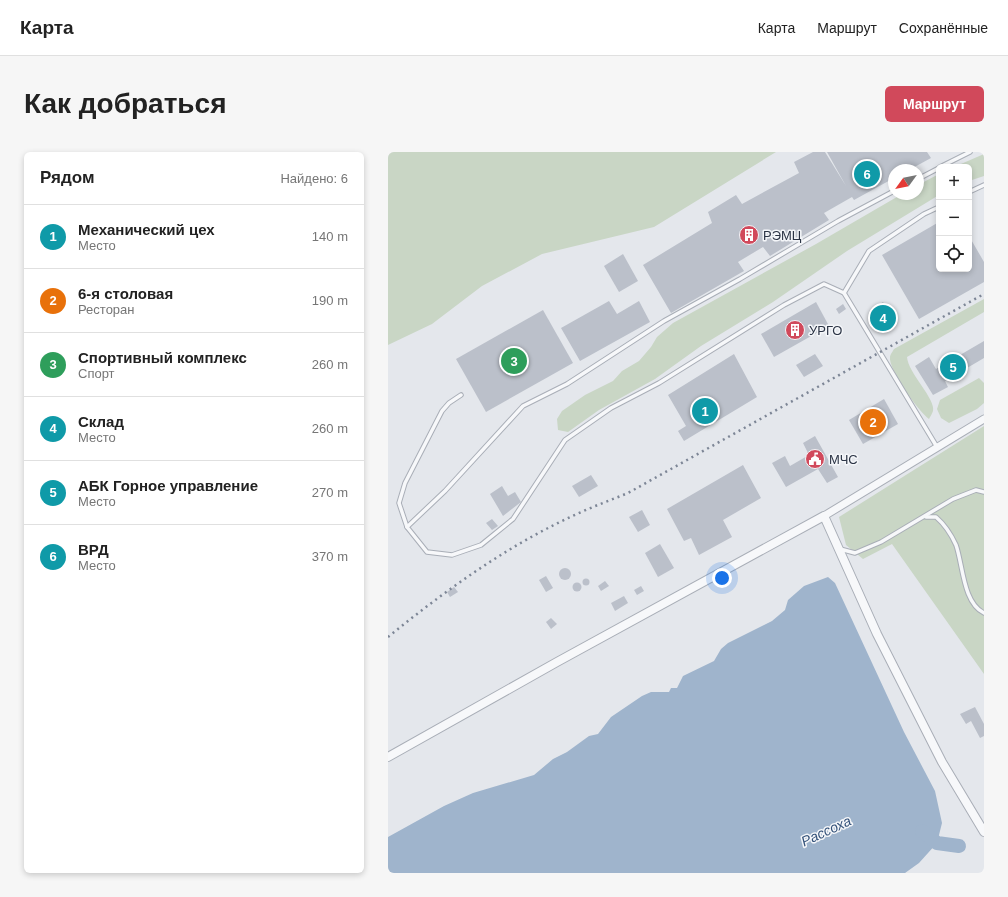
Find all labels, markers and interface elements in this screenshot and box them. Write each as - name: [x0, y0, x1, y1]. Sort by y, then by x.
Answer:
- text: Карта: [20, 17, 74, 38]
- text: Карта: [758, 20, 795, 36]
- text: Маршрут: [817, 20, 877, 36]
- text: Сохранённые: [899, 20, 988, 36]
- button: Маршрут: [885, 86, 984, 122]
- text: Как добраться: [24, 88, 226, 119]
- pin: 6: [854, 159, 880, 189]
- north arrow: [888, 164, 924, 200]
- map controls: [936, 164, 972, 272]
- button: +: [936, 164, 972, 200]
- text: Рядом: [40, 168, 95, 187]
- text: Найдено: 6: [280, 171, 348, 186]
- button: −: [936, 200, 972, 236]
- text: Механический цех: [78, 221, 215, 238]
- building icon: РЭМЦ: [738, 224, 760, 246]
- place label: РЭМЦ: [763, 228, 802, 243]
- text: 1: [49, 229, 57, 244]
- text: 140 m: [312, 229, 348, 244]
- button: locate: [936, 236, 972, 272]
- text: Место: [78, 238, 116, 253]
- text: 6-я столовая: [78, 285, 173, 302]
- text: 2: [49, 293, 57, 308]
- text: 190 m: [312, 293, 348, 308]
- text: Ресторан: [78, 302, 135, 317]
- pin: 4: [870, 303, 896, 333]
- building icon: УРГО: [784, 319, 806, 341]
- place label: УРГО: [809, 323, 842, 338]
- pin: 3: [501, 346, 527, 376]
- text: Спортивный комплекс: [78, 349, 247, 366]
- pin: 5: [940, 352, 966, 382]
- text: 3: [49, 357, 57, 372]
- text: 260 m: [312, 357, 348, 372]
- text: Спорт: [78, 366, 115, 381]
- pin: 1: [692, 396, 718, 426]
- pin: 2: [860, 407, 886, 437]
- text: Склад: [78, 413, 124, 430]
- text: 4: [49, 421, 57, 436]
- text: 260 m: [312, 421, 348, 436]
- text: Место: [78, 430, 116, 445]
- public building icon: МЧС: [804, 448, 826, 470]
- place label: МЧС: [829, 452, 858, 467]
- text: АБК Горное управление: [78, 477, 258, 494]
- text: 5: [49, 485, 57, 500]
- text: 270 m: [312, 485, 348, 500]
- text: Место: [78, 494, 116, 509]
- text: ВРД: [78, 541, 109, 558]
- text: 6: [49, 549, 57, 564]
- text: 370 m: [312, 549, 348, 564]
- text: Место: [78, 558, 116, 573]
- your location: [712, 568, 732, 588]
- water label: Рассоха: [798, 812, 854, 849]

